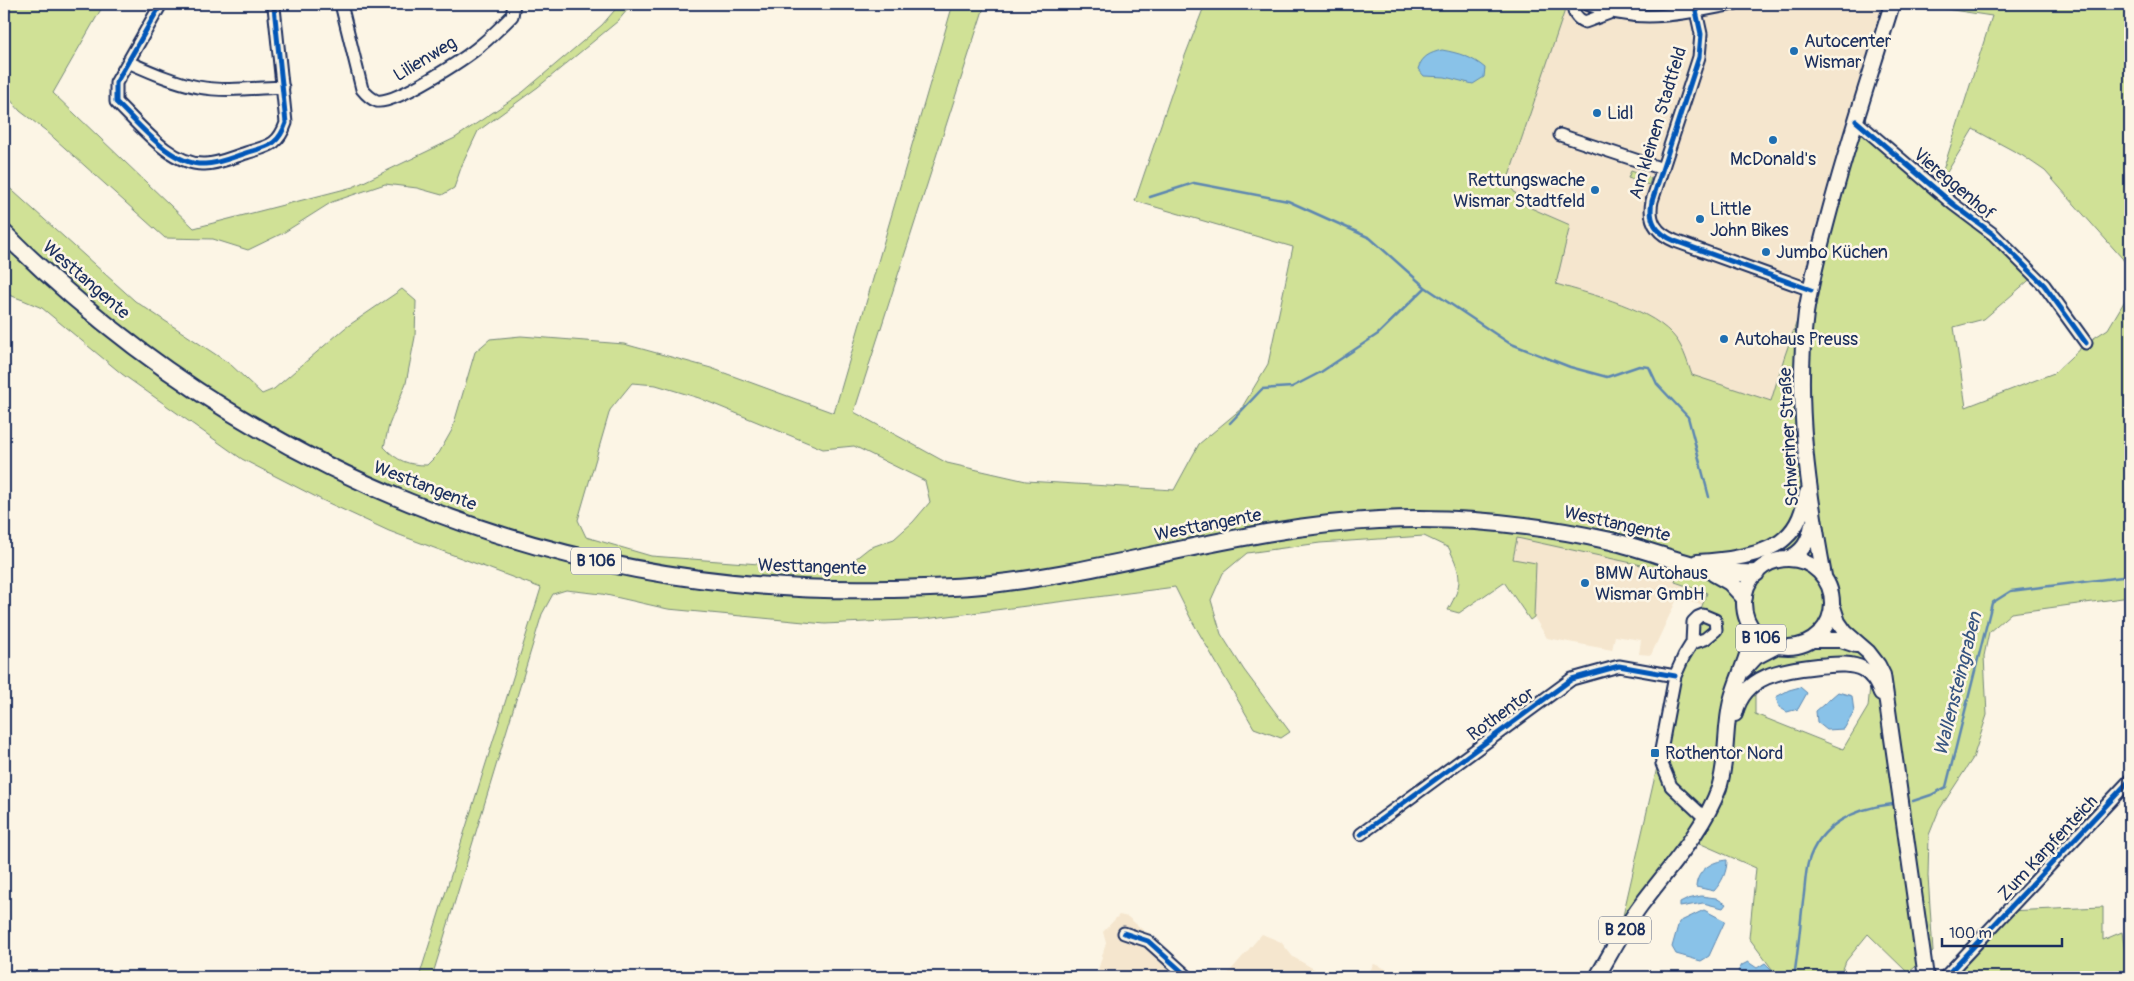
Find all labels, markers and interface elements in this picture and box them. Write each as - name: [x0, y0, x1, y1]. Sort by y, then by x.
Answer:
- place label: Autocenter Wismar: [1804, 30, 1892, 74]
- street label: Lilienweg: [389, 31, 461, 87]
- street label: Am kleinen Stadtfeld: [1624, 44, 1692, 202]
- marker: Autocenter Wismar: [1788, 45, 1800, 57]
- place label: Lidl: [1607, 102, 1633, 125]
- marker: Lidl: [1591, 107, 1603, 119]
- marker: McDonald's: [1767, 134, 1779, 146]
- street label: Viereggenhof: [1908, 143, 2000, 225]
- place label: McDonald's: [1730, 148, 1816, 171]
- place label: Rettungswache Wismar Stadtfeld: [1453, 169, 1585, 213]
- marker: Rettungswache Wismar Stadtfeld: [1589, 184, 1601, 196]
- place label: Little John Bikes: [1710, 198, 1789, 242]
- marker: Little John Bikes: [1694, 213, 1706, 225]
- street label: Westtangente: [38, 236, 135, 324]
- place label: Jumbo Küchen: [1776, 241, 1888, 264]
- marker: Jumbo Küchen: [1760, 246, 1772, 258]
- place label: Autohaus Preuss: [1734, 328, 1858, 351]
- marker: Autohaus Preuss: [1718, 333, 1730, 345]
- street label: Schweriner Straße: [1774, 367, 1804, 507]
- street label: Westtangente: [370, 456, 480, 516]
- street label: Westtangente: [1562, 501, 1673, 547]
- street label: Westtangente: [1153, 503, 1264, 547]
- road number: B 106: [571, 548, 621, 574]
- street label: Westtangente: [757, 554, 867, 580]
- place label: BMW Autohaus Wismar GmbH: [1595, 562, 1708, 606]
- marker: BMW Autohaus Wismar GmbH: [1579, 577, 1591, 589]
- water label: Wallensteingraben: [1929, 608, 1988, 758]
- road number: B 106: [1736, 624, 1786, 651]
- street label: Rothentor: [1463, 682, 1540, 746]
- place label: Rothentor Nord: [1665, 742, 1783, 765]
- marker: Rothentor Nord: [1649, 747, 1661, 759]
- street label: Zum Karpfenteich: [1993, 790, 2103, 906]
- road number: B 208: [1599, 916, 1651, 944]
- scale bar: [1942, 916, 2062, 948]
- text: 100 m: [1949, 924, 1992, 943]

